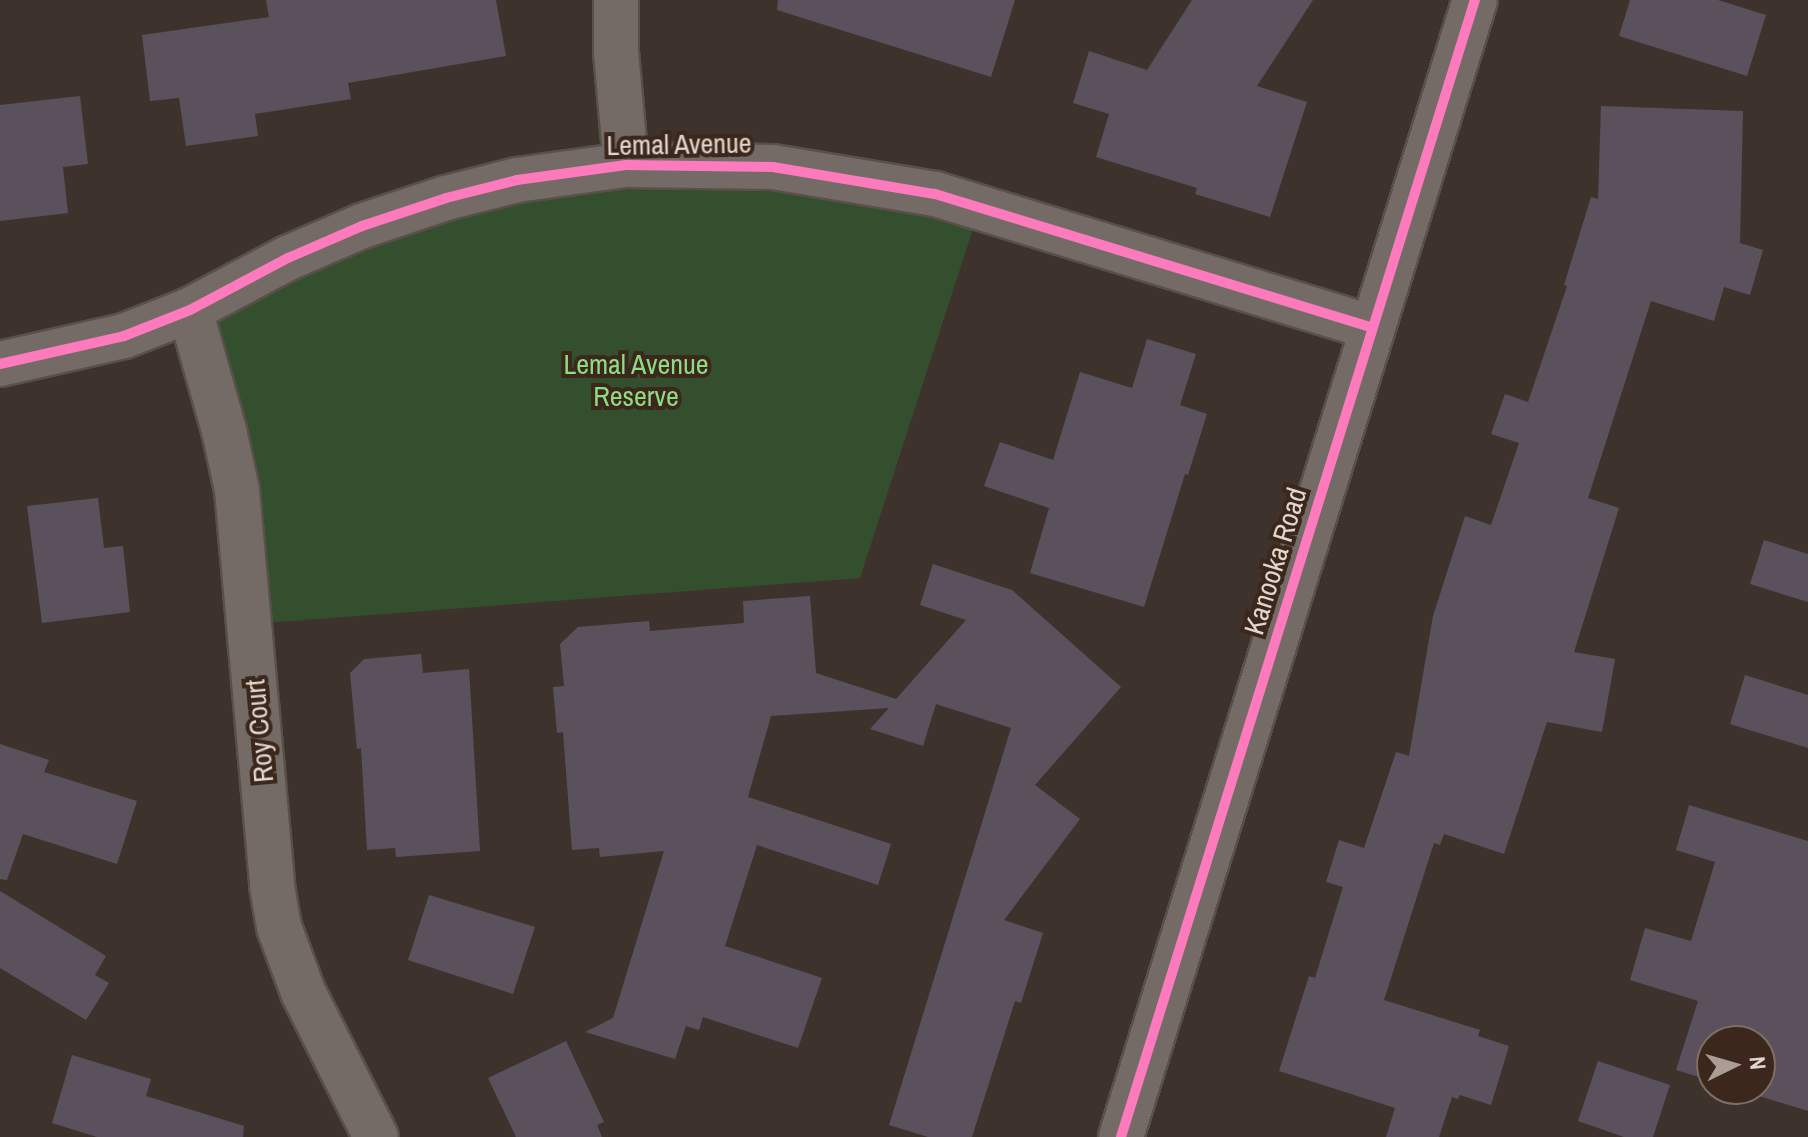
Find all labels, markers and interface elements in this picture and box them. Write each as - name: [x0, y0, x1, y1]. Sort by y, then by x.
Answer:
- street label: Lemal Avenue: [606, 126, 752, 162]
- park label: Lemal Avenue Reserve: [563, 347, 709, 413]
- street label: Kanooka Road: [1237, 483, 1313, 639]
- street label: Roy Court: [238, 678, 280, 784]
- north arrow: [1696, 1025, 1776, 1105]
- text: N: [1742, 1055, 1773, 1071]

